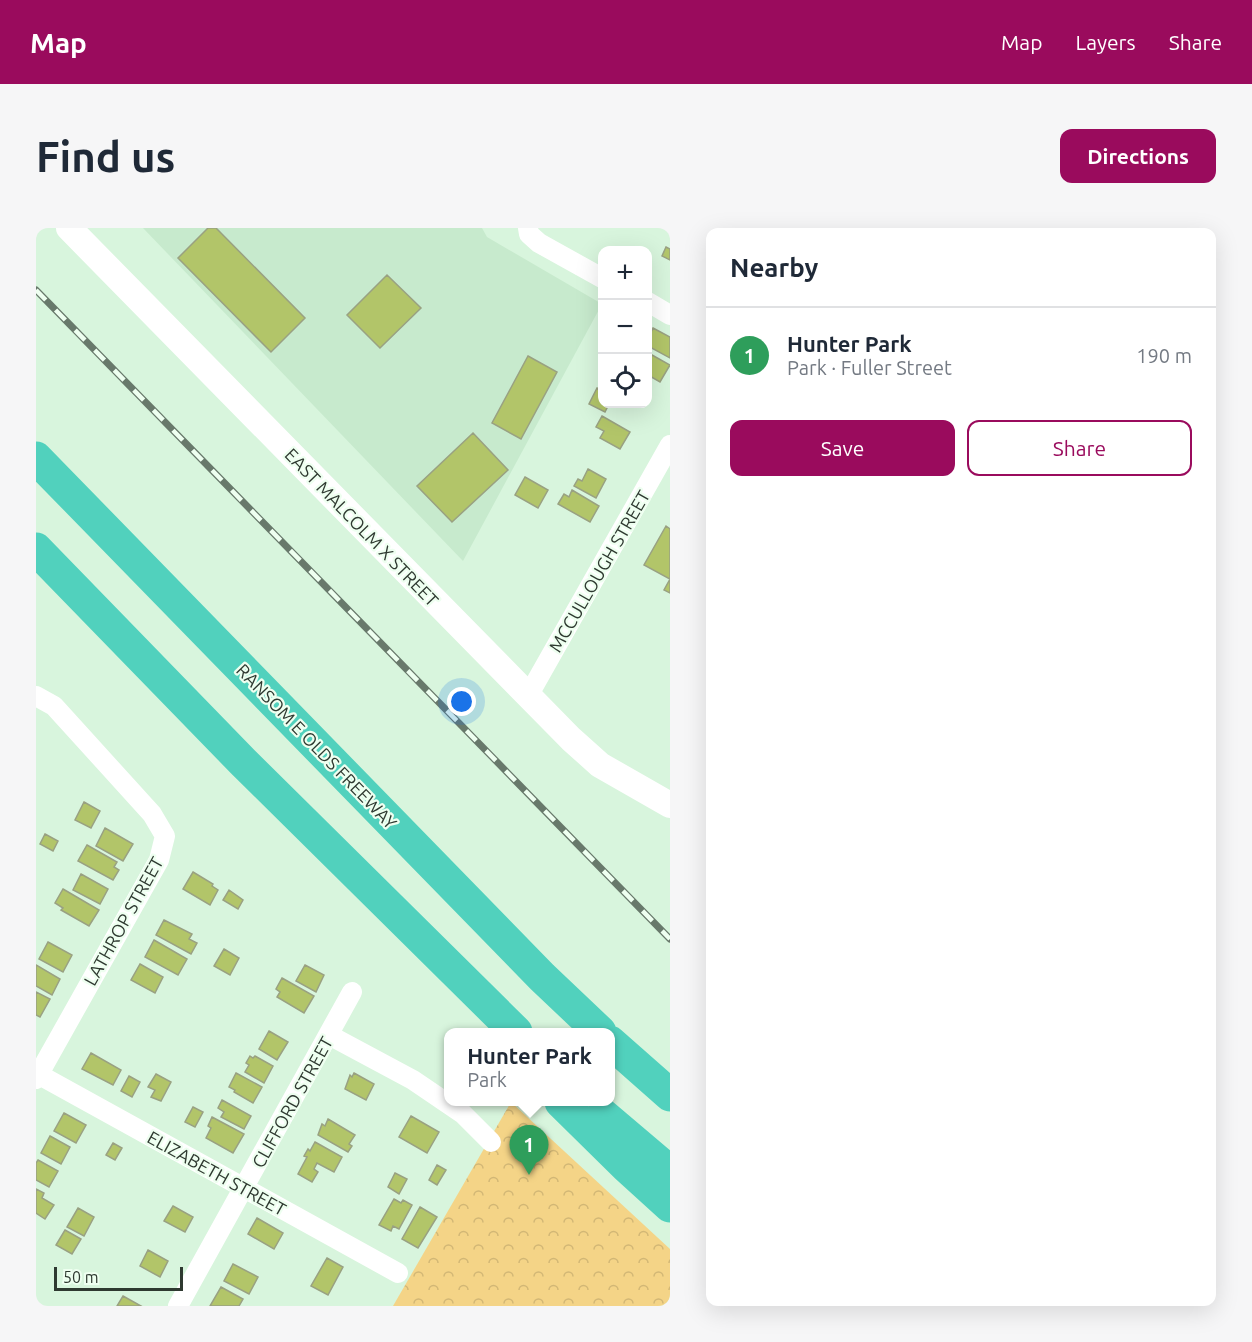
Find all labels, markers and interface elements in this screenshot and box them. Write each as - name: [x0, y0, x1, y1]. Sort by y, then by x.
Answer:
- text: Map: [30, 27, 87, 58]
- text: Map: [1001, 30, 1042, 54]
- text: Layers: [1075, 30, 1136, 54]
- text: Share: [1169, 30, 1222, 54]
- button: Directions: [1060, 129, 1216, 183]
- text: Find us: [36, 133, 175, 180]
- map controls: [598, 246, 652, 408]
- button: +: [598, 246, 652, 300]
- text: Nearby: [730, 253, 818, 282]
- button: −: [598, 300, 652, 354]
- text: Hunter Park: [787, 331, 912, 356]
- text: 1: [744, 344, 755, 367]
- text: 190 m: [1136, 344, 1192, 367]
- button: locate: [598, 354, 652, 408]
- text: Park · Fuller Street: [787, 356, 952, 379]
- button: Save: [730, 420, 955, 476]
- button: Share: [967, 420, 1192, 476]
- street label: EAST MALCOLM X STREET: [281, 444, 443, 610]
- street label: MCCULLOUGH STREET: [545, 487, 653, 655]
- street label: RANSOM E OLDS FREEWAY: [233, 659, 401, 833]
- your location: [447, 687, 476, 716]
- street label: LATHROP STREET: [79, 853, 167, 989]
- popup: [444, 1028, 615, 1106]
- street label: CLIFFORD STREET: [248, 1033, 336, 1171]
- text: Hunter Park: [467, 1043, 592, 1068]
- text: Park: [467, 1068, 507, 1091]
- pin: 1: [510, 1126, 548, 1175]
- street label: ELIZABETH STREET: [144, 1127, 290, 1219]
- scale bar: [54, 1264, 183, 1292]
- text: 50 m: [63, 1268, 99, 1286]

